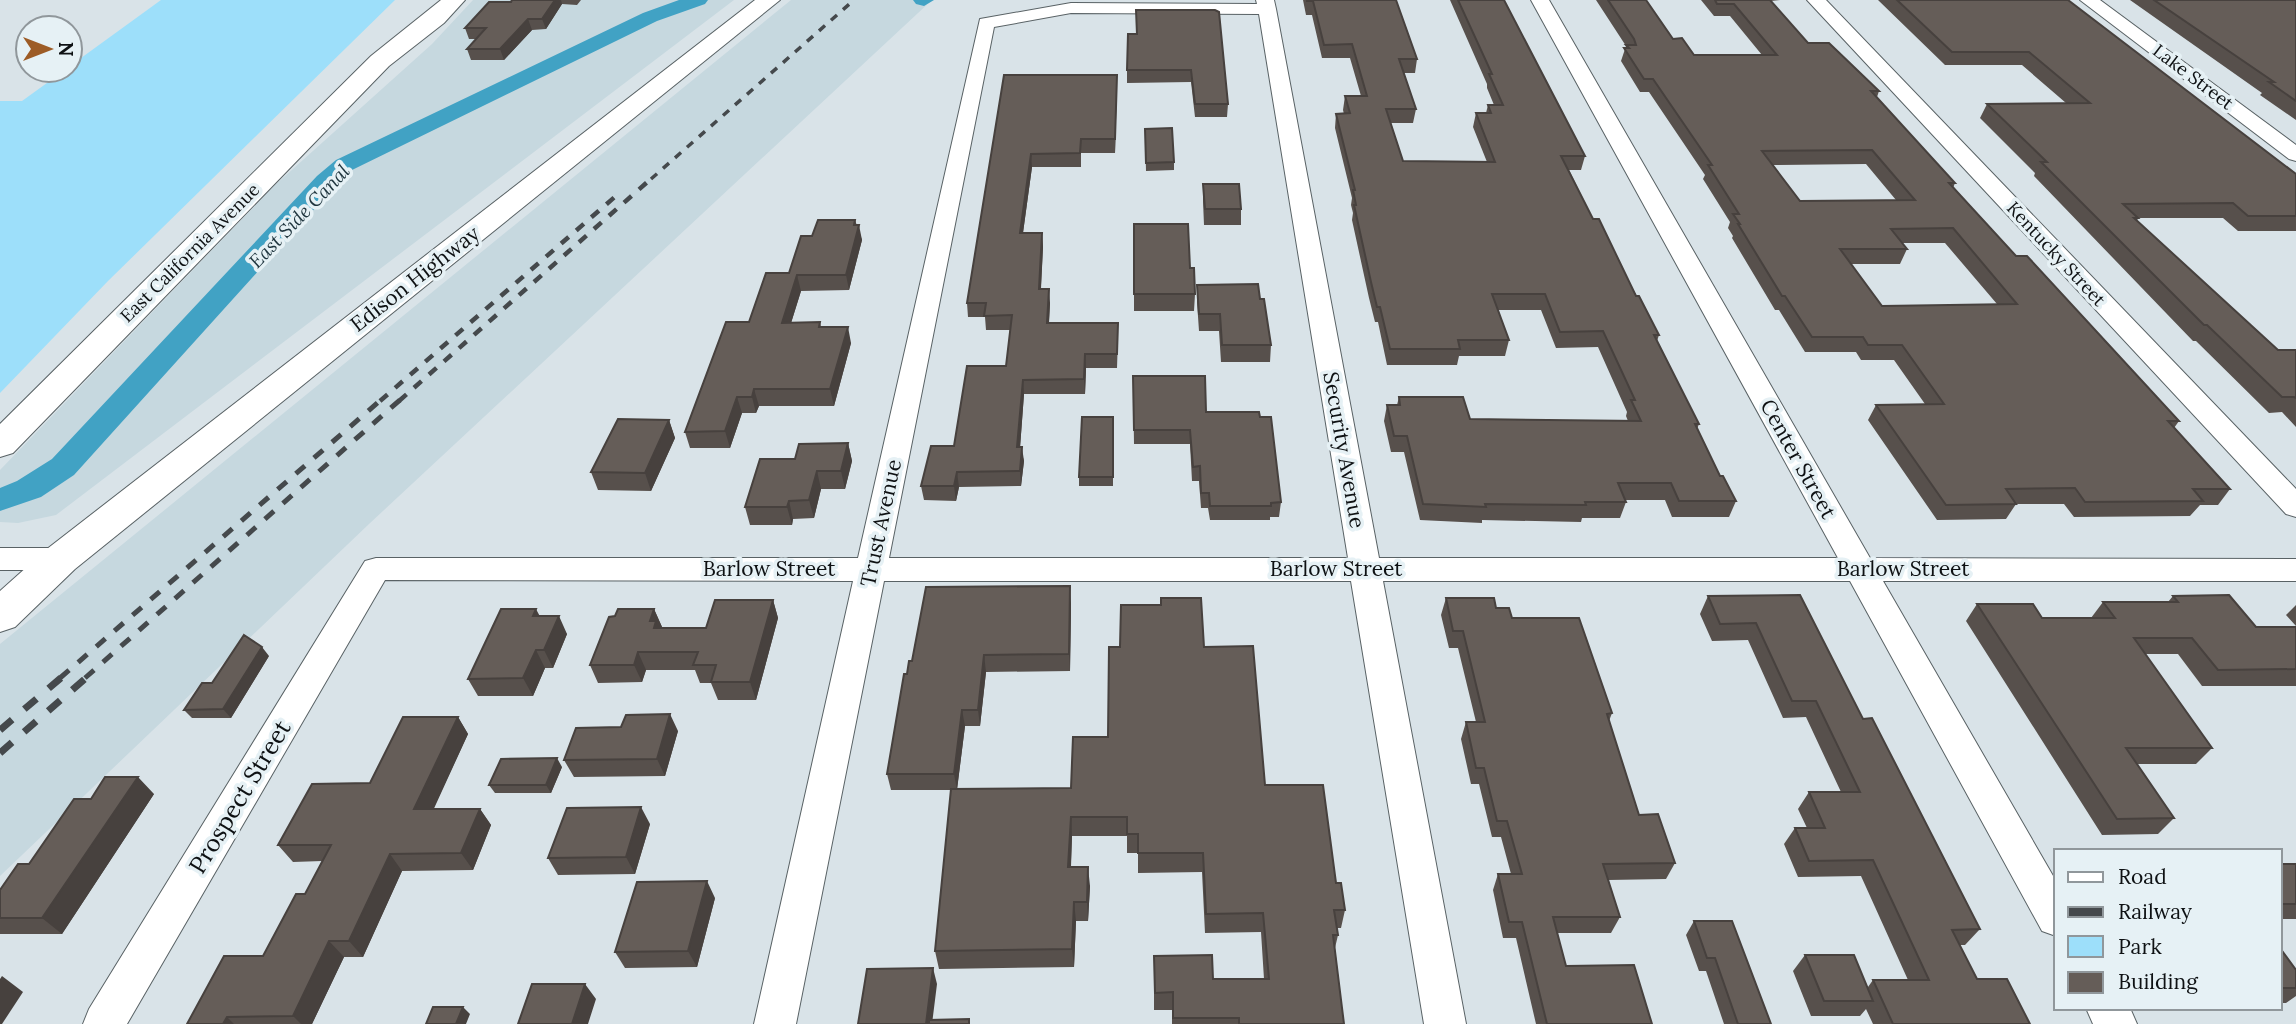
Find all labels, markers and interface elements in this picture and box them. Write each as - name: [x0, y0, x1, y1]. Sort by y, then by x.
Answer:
- north arrow: [14, 14, 84, 84]
- street label: Lake Street: [2148, 39, 2238, 114]
- text: N: [54, 42, 78, 57]
- water label: East Side Canal: [244, 159, 355, 273]
- street label: East California Avenue: [115, 178, 264, 327]
- street label: Kentucky Street: [2002, 197, 2111, 311]
- street label: Edison Highway: [345, 220, 485, 338]
- street label: Security Avenue: [1317, 370, 1372, 530]
- street label: Center Street: [1755, 394, 1843, 524]
- street label: Trust Avenue: [854, 457, 907, 589]
- street label: Barlow Street: [703, 555, 836, 582]
- street label: Barlow Street: [1270, 555, 1403, 582]
- street label: Barlow Street: [1837, 555, 1970, 582]
- street label: Prospect Street: [182, 714, 298, 879]
- legend: [2054, 849, 2282, 1010]
- text: Road: [2118, 863, 2167, 890]
- text: Railway: [2118, 898, 2192, 925]
- text: Park: [2118, 933, 2162, 960]
- text: Building: [2118, 968, 2198, 995]

